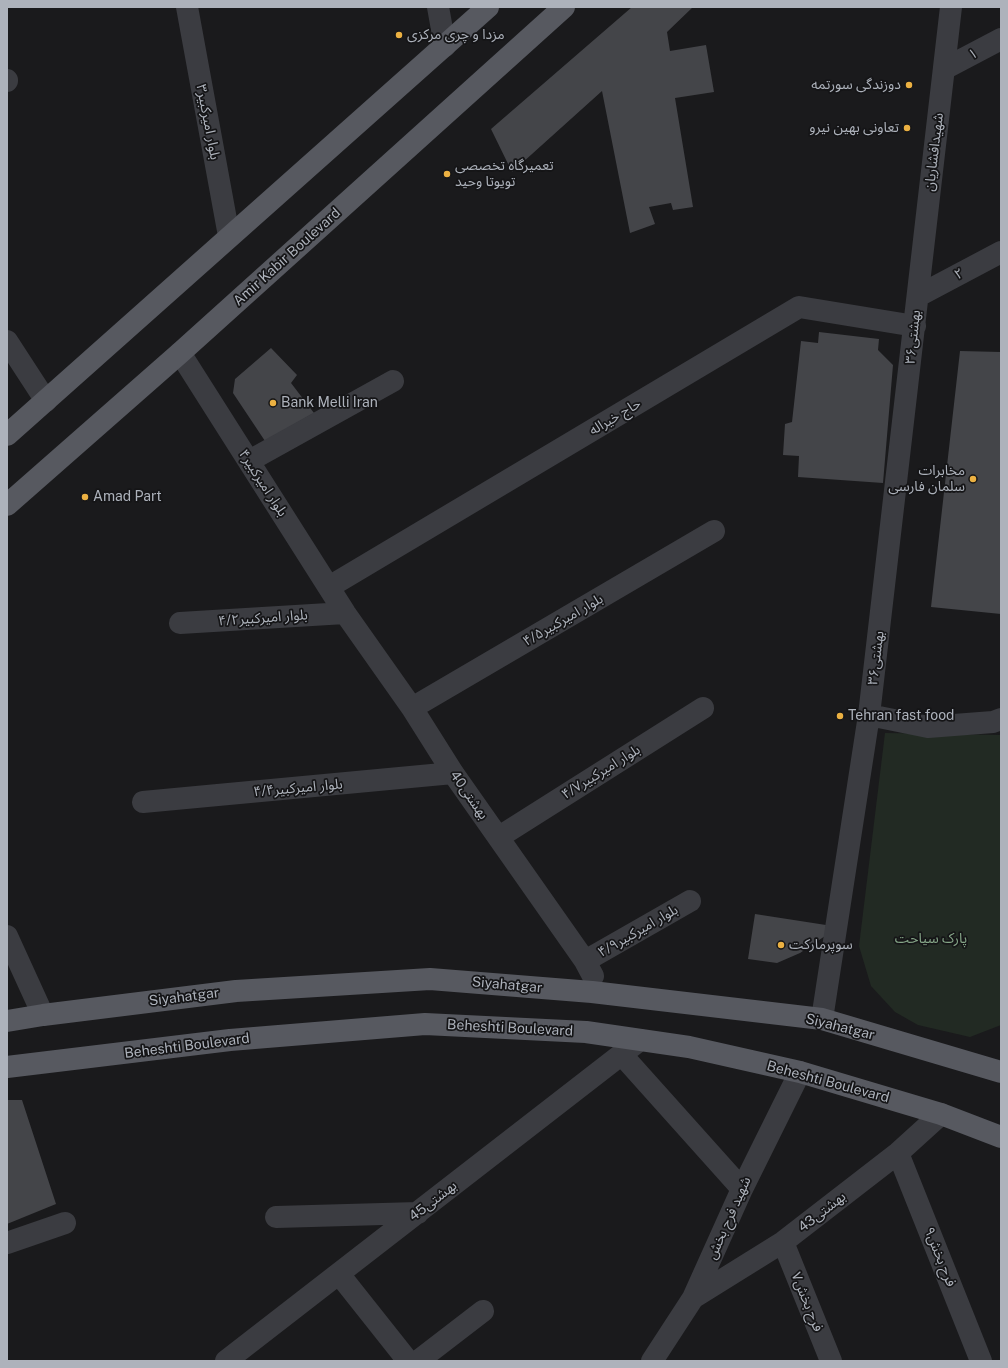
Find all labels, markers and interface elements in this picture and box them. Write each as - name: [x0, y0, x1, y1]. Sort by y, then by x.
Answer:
- place label: مزدا و چری مرکزی: [407, 27, 505, 43]
- marker: مزدا و چری مرکزی: [394, 30, 404, 40]
- street label: ۱: [966, 45, 980, 63]
- place label: دوزندگی سورتمه: [811, 77, 901, 93]
- marker: دوزندگی سورتمه: [904, 80, 914, 90]
- street label: بلوار امیرکبیر۳: [192, 83, 224, 161]
- street label: شهیدافشاریان: [921, 112, 947, 192]
- place label: تعاونی بهین نیرو: [809, 120, 899, 136]
- marker: تعاونی بهین نیرو: [902, 123, 912, 133]
- place label: تعمیرگاه تخصصی تویوتا وحید: [455, 158, 554, 190]
- marker: تعمیرگاه تخصصی تویوتا وحید: [442, 169, 452, 179]
- street label: Amir Kabir Boulevard: [230, 205, 344, 309]
- street label: ۲: [952, 265, 966, 283]
- street label: بهشتی۳۶: [902, 309, 924, 365]
- place label: Bank Melli Iran: [281, 395, 378, 411]
- street label: حاج خیراله: [586, 395, 644, 439]
- marker: Bank Melli Iran: [268, 398, 278, 408]
- street label: ۴بلوار امیرکبیر: [235, 446, 291, 520]
- place label: مخابرات سلمان فارسی: [888, 463, 965, 496]
- marker: مخابرات سلمان فارسی: [968, 474, 978, 484]
- place label: Amad Part: [93, 489, 162, 505]
- marker: Amad Part: [80, 492, 90, 502]
- street label: بلوار امیرکبیر۴/۵: [520, 590, 606, 650]
- street label: بلوار امیرکبیر۴/۲: [218, 606, 308, 630]
- street label: بهشتی۳۶: [864, 630, 888, 686]
- place label: Tehran fast food: [848, 708, 954, 724]
- marker: Tehran fast food: [835, 711, 845, 721]
- street label: بلوار امیرکبیر۴/۷: [559, 741, 643, 803]
- street label: 40بهشتی: [446, 767, 492, 823]
- street label: بلوار امیرکبیر۴/۴: [253, 776, 343, 800]
- street label: بلوار امیرکبیر۴/۹: [595, 901, 681, 961]
- park label: پارک سیاحت: [895, 931, 967, 947]
- place label: سوپرمارکت: [789, 937, 853, 953]
- marker: سوپرمارکت: [776, 940, 786, 950]
- street label: Siyahatgar: [471, 974, 543, 996]
- street label: Siyahatgar: [148, 984, 220, 1010]
- street label: Siyahatgar: [804, 1010, 876, 1044]
- street label: Beheshti Boulevard: [447, 1016, 573, 1040]
- street label: Beheshti Boulevard: [123, 1030, 251, 1062]
- street label: Beheshti Boulevard: [765, 1058, 891, 1106]
- street label: شهید فرح بخش: [703, 1174, 755, 1262]
- street label: بهشتی45: [406, 1177, 460, 1225]
- street label: 43بهشتی: [795, 1188, 849, 1236]
- street label: فرح بخش۹: [920, 1225, 960, 1289]
- street label: فرح بخش۷: [787, 1270, 827, 1334]

